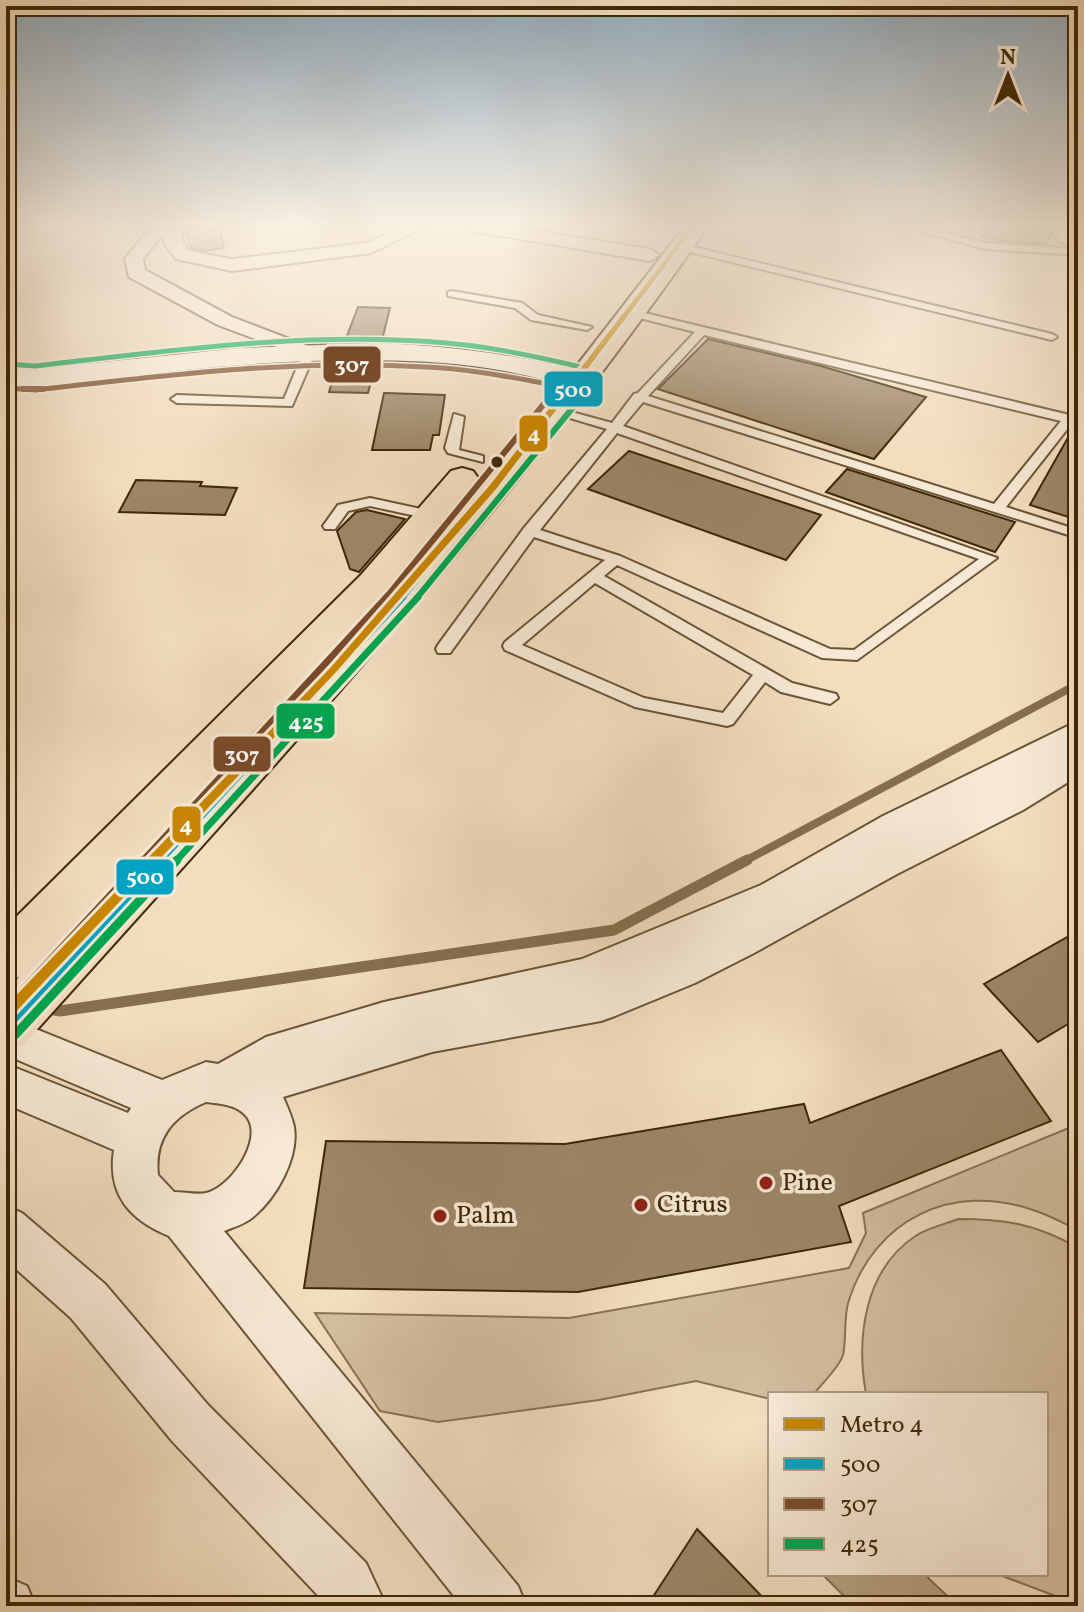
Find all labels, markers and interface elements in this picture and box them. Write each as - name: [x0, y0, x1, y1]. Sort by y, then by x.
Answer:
- north arrow: [968, 36, 1048, 116]
- text: N: [1000, 43, 1016, 74]
- line badge: 307: [322, 345, 382, 384]
- text: 307: [335, 351, 369, 382]
- line badge: 500: [543, 370, 604, 408]
- text: 500: [554, 376, 592, 407]
- line badge: 4: [518, 414, 549, 453]
- text: 4: [527, 420, 541, 451]
- unlabelled marker: [489, 454, 505, 470]
- line badge: 425: [275, 702, 336, 740]
- text: 425: [288, 708, 324, 739]
- line badge: 307: [212, 735, 272, 773]
- text: 307: [225, 741, 259, 772]
- line badge: 4: [171, 805, 202, 844]
- text: 4: [179, 811, 193, 842]
- line badge: 500: [115, 858, 175, 896]
- text: 500: [126, 863, 164, 894]
- place label: Pine: [782, 1165, 833, 1201]
- marker: Pine: [757, 1174, 775, 1192]
- place label: Citrus: [657, 1187, 728, 1223]
- marker: Citrus: [632, 1196, 650, 1214]
- place label: Palm: [456, 1198, 515, 1234]
- marker: Palm: [431, 1207, 449, 1225]
- legend: [768, 1392, 1048, 1576]
- text: Metro 4: [840, 1409, 924, 1443]
- text: 500: [840, 1449, 880, 1483]
- text: 307: [840, 1489, 878, 1523]
- text: 425: [840, 1529, 879, 1563]

